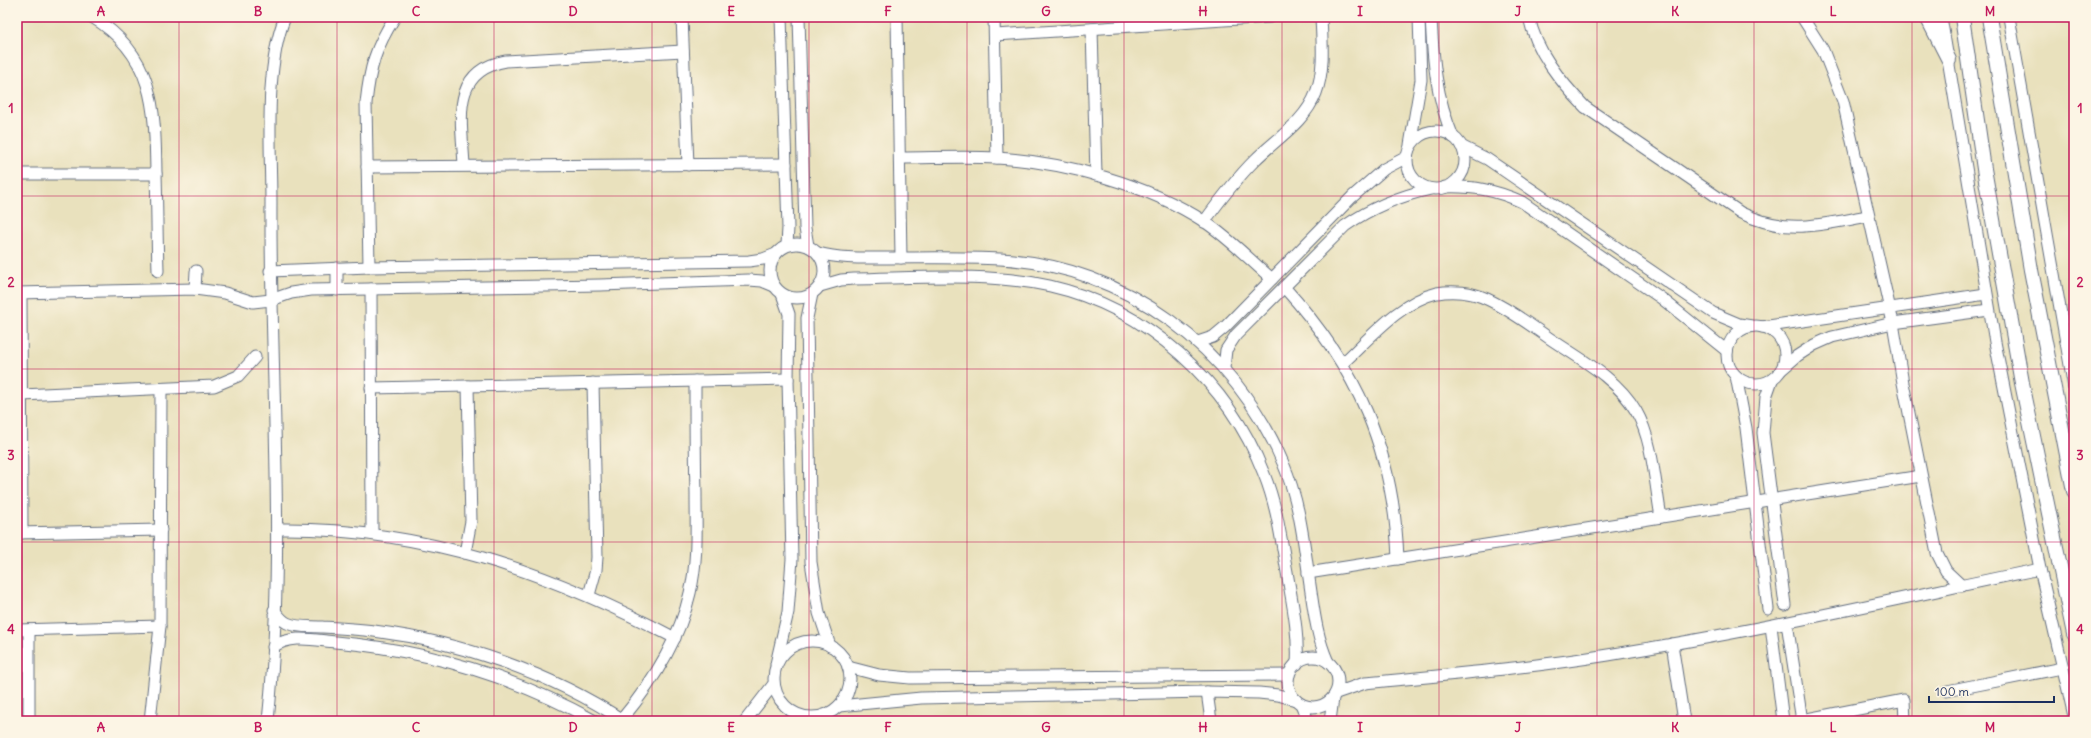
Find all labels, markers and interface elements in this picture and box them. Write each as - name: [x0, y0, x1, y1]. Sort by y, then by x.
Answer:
- text: A: [97, 3, 106, 20]
- text: B: [254, 3, 263, 20]
- text: C: [412, 3, 421, 20]
- text: D: [568, 3, 578, 20]
- text: E: [727, 3, 735, 20]
- text: F: [884, 3, 892, 20]
- text: G: [1041, 3, 1051, 20]
- text: H: [1198, 3, 1208, 20]
- text: I: [1357, 3, 1363, 20]
- text: J: [1515, 3, 1522, 20]
- text: K: [1671, 3, 1680, 20]
- text: L: [1829, 3, 1837, 20]
- text: M: [1985, 3, 1995, 20]
- text: 1: [8, 100, 14, 117]
- text: 1: [2077, 100, 2083, 117]
- text: 2: [7, 274, 15, 291]
- text: 2: [2076, 274, 2084, 291]
- text: 3: [7, 447, 15, 464]
- text: 3: [2076, 447, 2084, 464]
- text: 4: [7, 621, 15, 638]
- text: 4: [2076, 621, 2084, 638]
- scale bar: [1929, 678, 2054, 704]
- text: 100 m: [1935, 684, 1969, 699]
- text: A: [97, 719, 106, 736]
- text: B: [254, 719, 263, 736]
- text: C: [412, 719, 421, 736]
- text: D: [568, 719, 578, 736]
- text: E: [727, 719, 735, 736]
- text: F: [884, 719, 892, 736]
- text: G: [1041, 719, 1051, 736]
- text: H: [1198, 719, 1208, 736]
- text: I: [1357, 719, 1363, 736]
- text: J: [1515, 719, 1522, 736]
- text: K: [1671, 719, 1680, 736]
- text: L: [1829, 719, 1837, 736]
- text: M: [1985, 719, 1995, 736]

